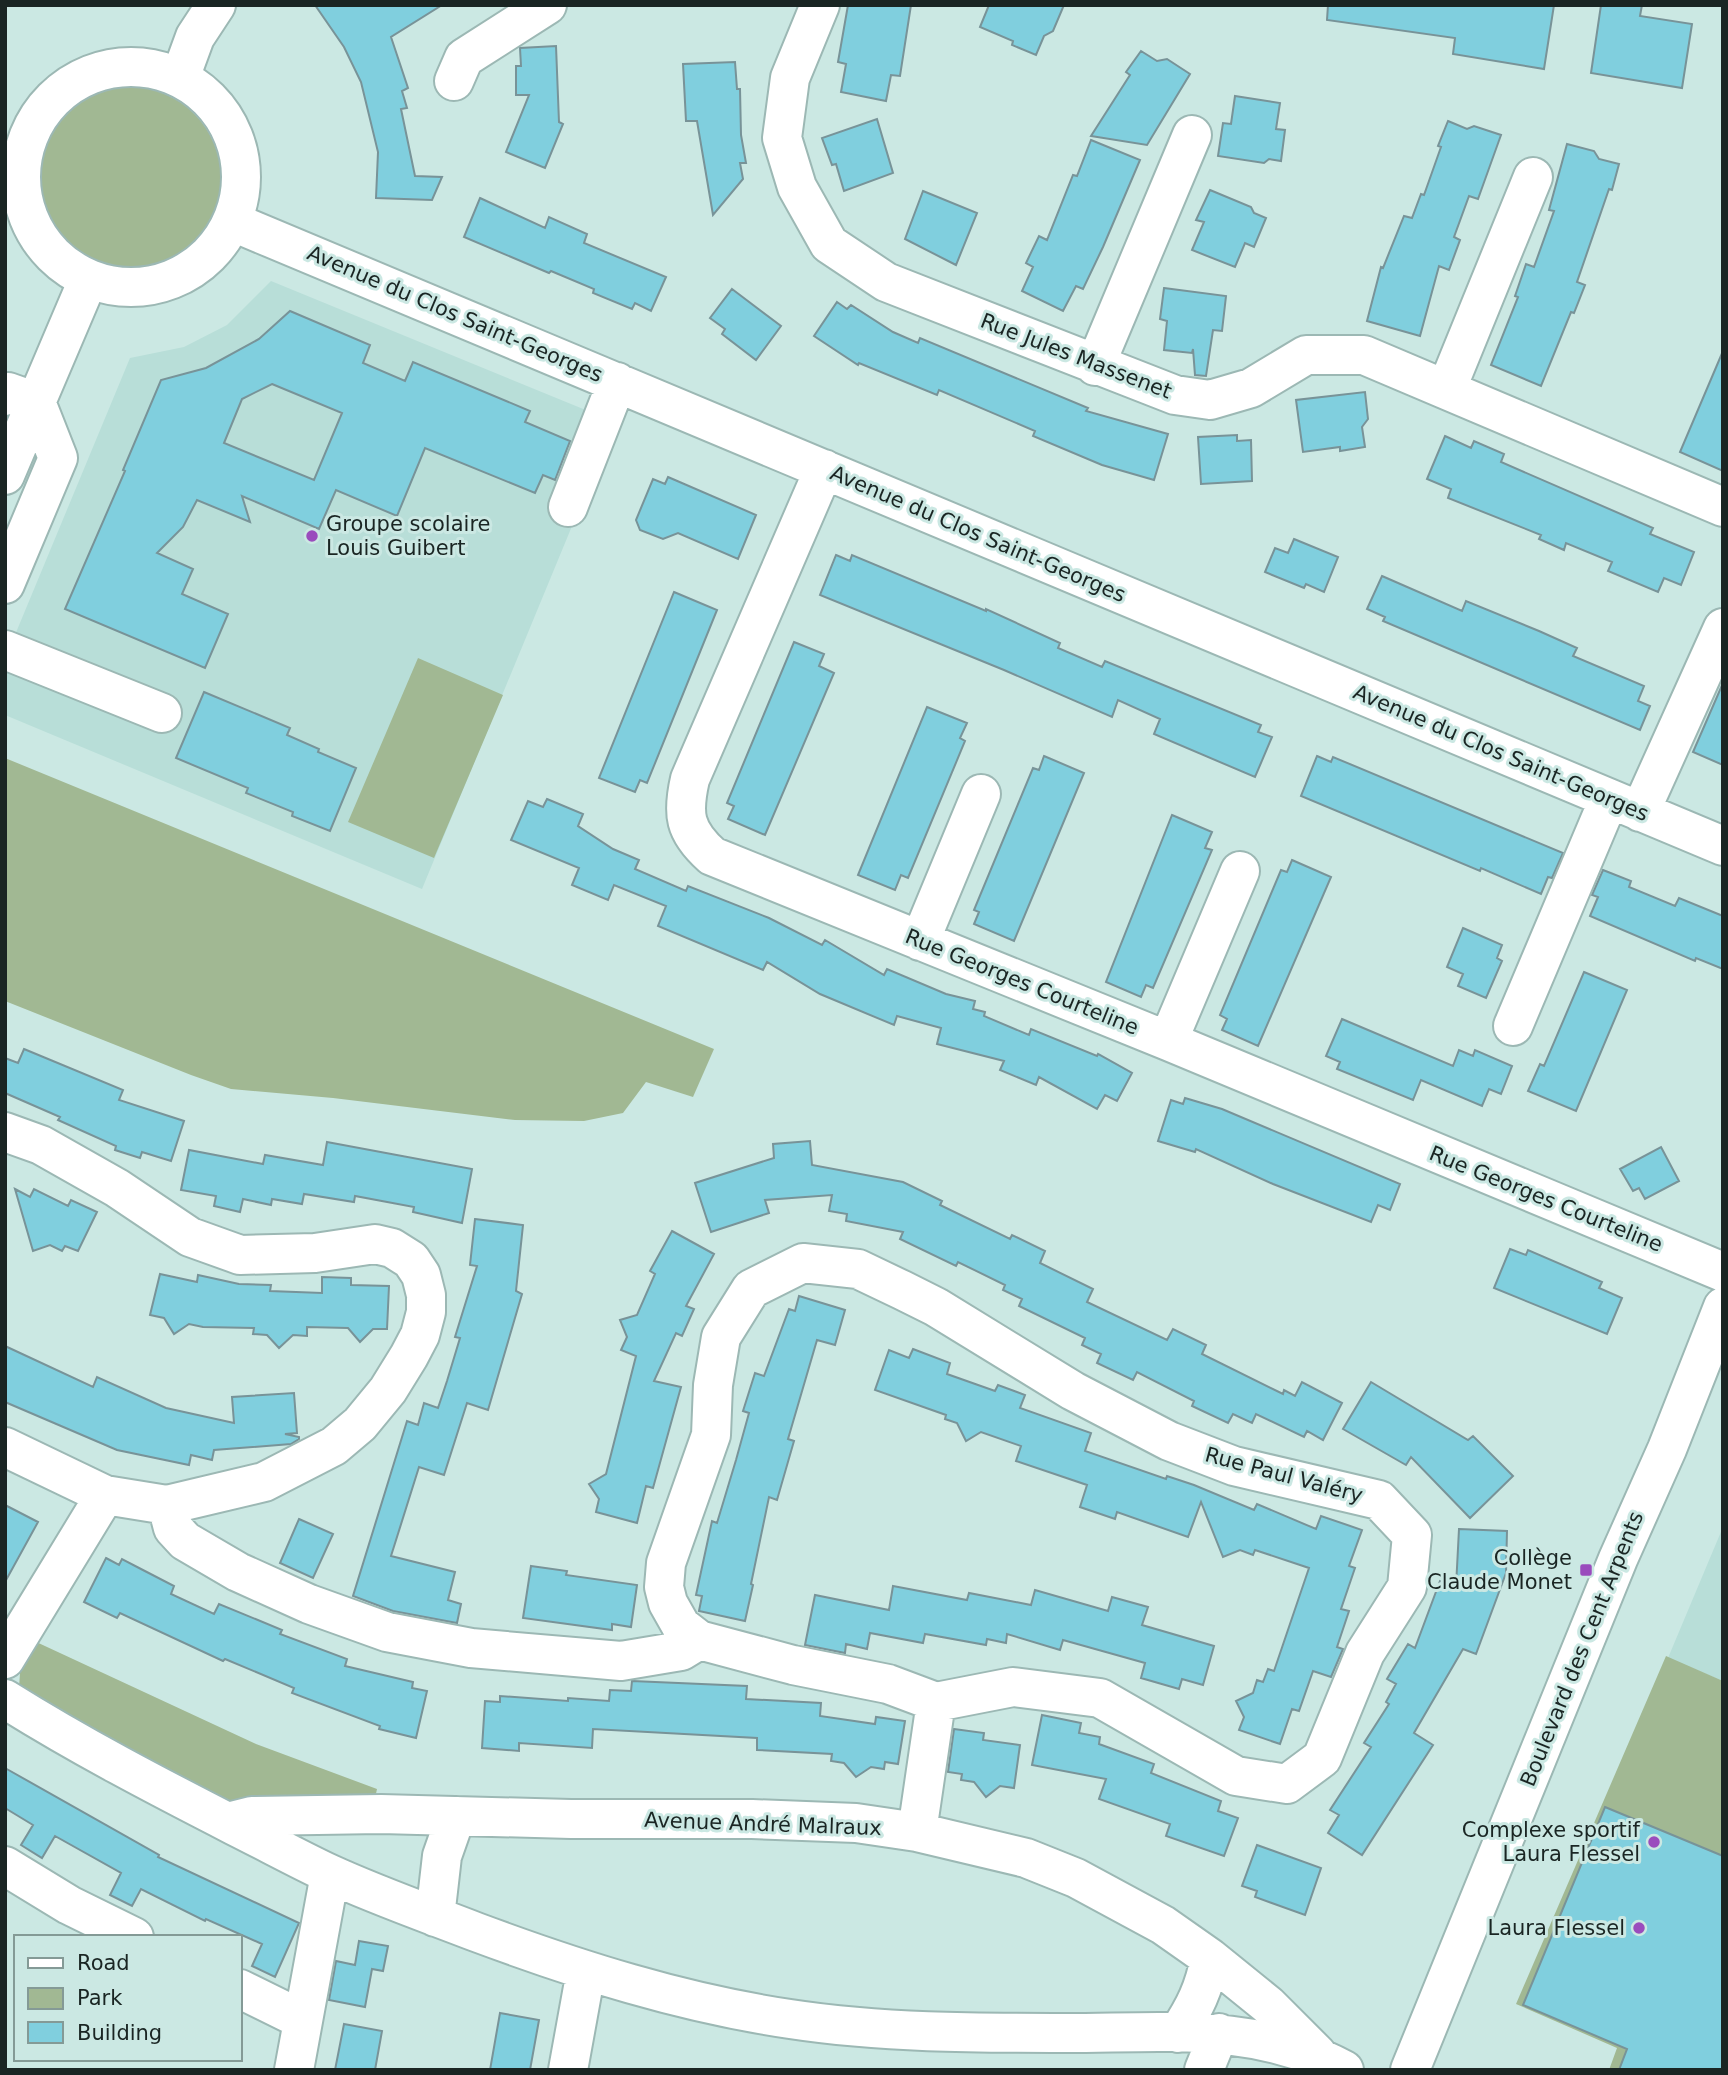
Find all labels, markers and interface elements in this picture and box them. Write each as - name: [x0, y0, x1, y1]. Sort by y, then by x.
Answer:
- street label: Avenue du Clos Saint-Georges: [304, 241, 606, 387]
- street label: Rue Jules Massenet: [977, 308, 1175, 404]
- street label: Avenue du Clos Saint-Georges: [827, 461, 1129, 607]
- place label: Groupe scolaire Louis Guibert: [326, 512, 491, 560]
- marker: Groupe scolaire Louis Guibert: [304, 528, 320, 544]
- street label: Avenue du Clos Saint-Georges: [1350, 680, 1652, 826]
- street label: Rue Georges Courteline: [902, 924, 1142, 1040]
- street label: Rue Georges Courteline: [1426, 1141, 1666, 1257]
- street label: Rue Paul Valéry: [1202, 1442, 1366, 1508]
- street label: Boulevard des Cent Arpents: [1516, 1508, 1648, 1790]
- place label: Collège Claude Monet: [1427, 1546, 1572, 1594]
- marker: Collège Claude Monet: [1578, 1562, 1594, 1578]
- street label: Avenue André Malraux: [644, 1808, 882, 1840]
- place label: Complexe sportif Laura Flessel: [1462, 1818, 1641, 1866]
- marker: Complexe sportif Laura Flessel: [1646, 1834, 1662, 1850]
- place label: Laura Flessel: [1487, 1916, 1625, 1940]
- marker: Laura Flessel: [1631, 1920, 1647, 1936]
- legend: [14, 1935, 242, 2061]
- text: Road: [77, 1951, 130, 1975]
- text: Park: [77, 1986, 123, 2010]
- text: Building: [77, 2021, 162, 2045]

